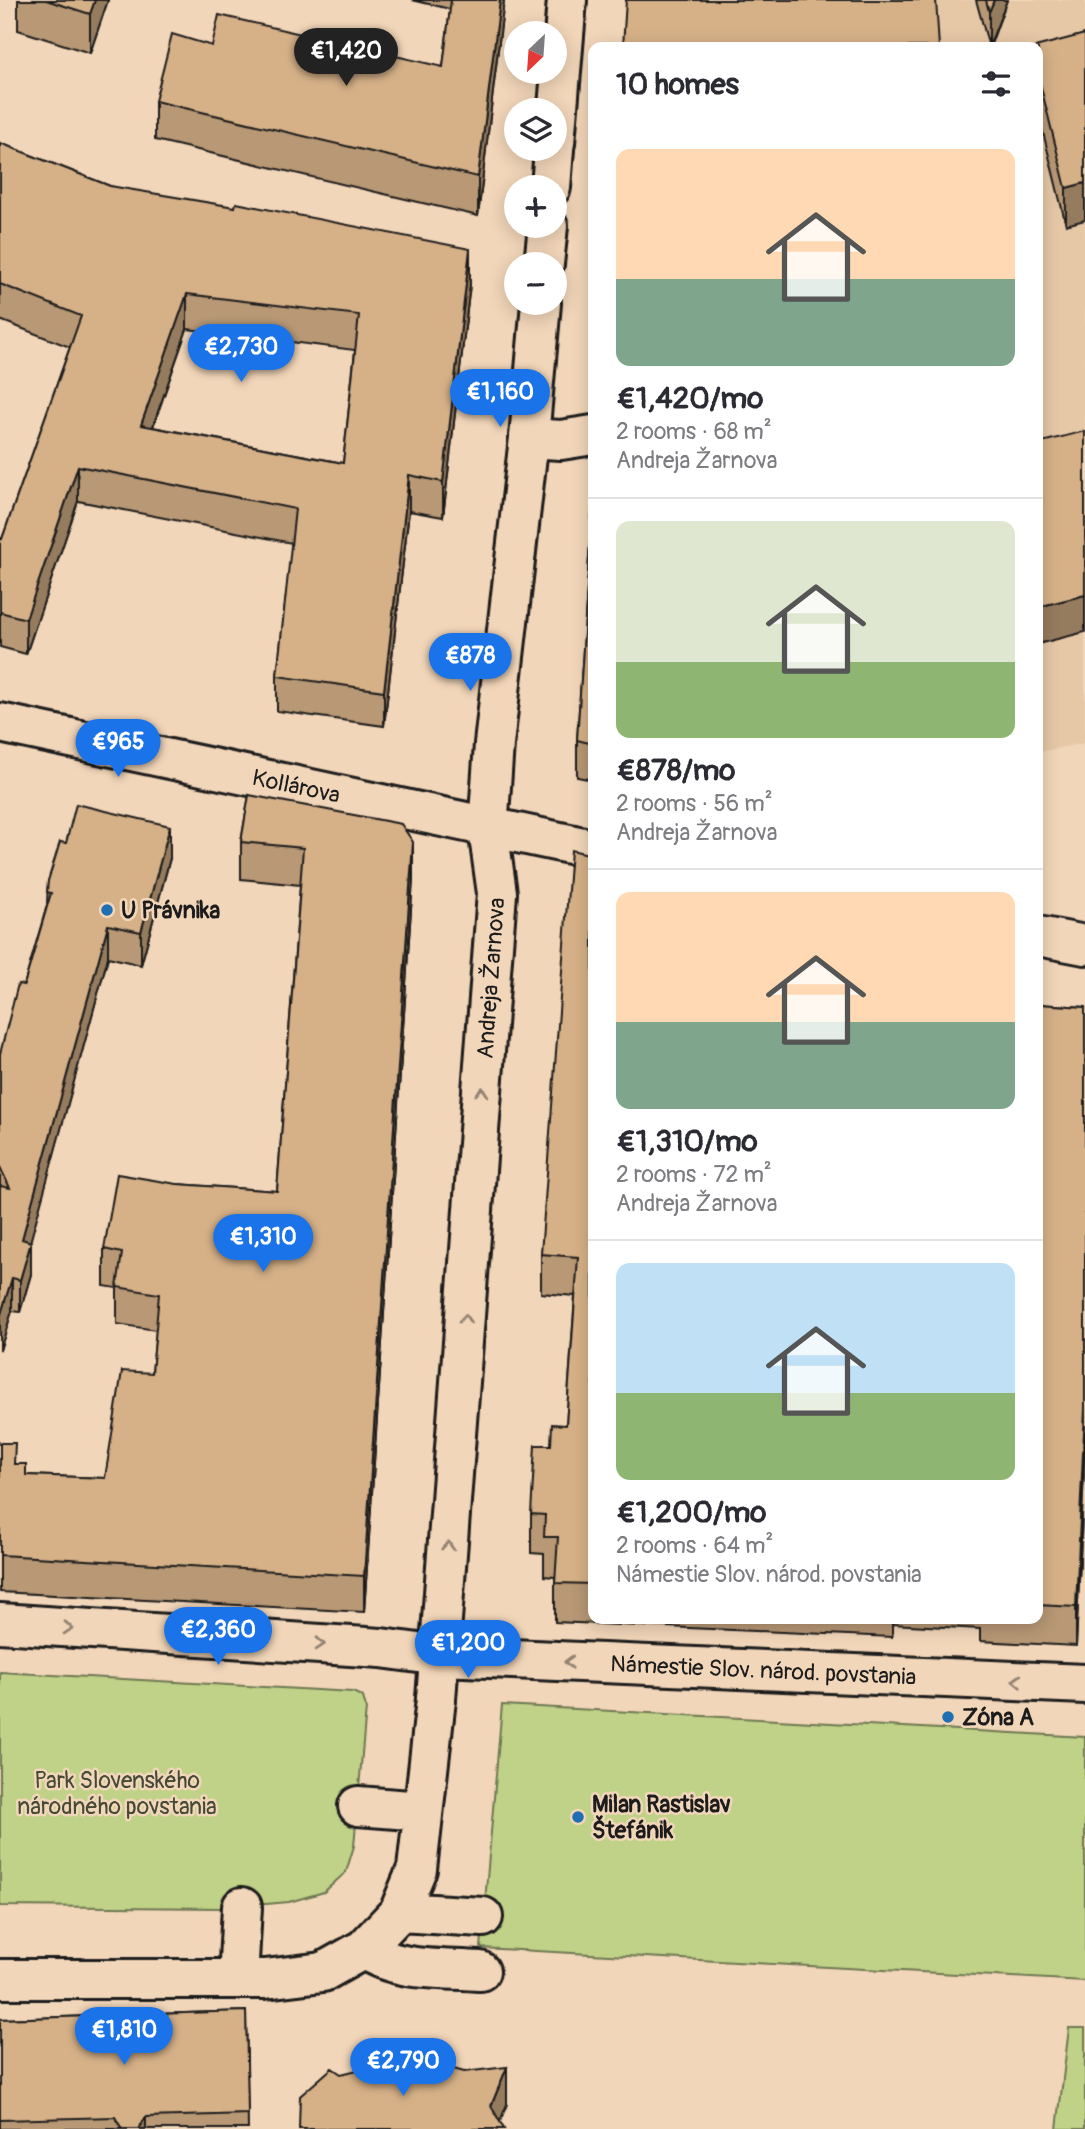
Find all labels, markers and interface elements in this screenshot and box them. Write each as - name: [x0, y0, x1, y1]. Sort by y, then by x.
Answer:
- north arrow: [504, 21, 567, 84]
- map controls: [504, 21, 567, 315]
- pin: €1,420: [289, 28, 403, 88]
- text: €1,420: [310, 36, 382, 65]
- icon: filters: [977, 65, 1015, 103]
- text: 10 homes: [616, 66, 739, 103]
- button: layers: [504, 98, 567, 161]
- button: +: [504, 175, 567, 238]
- icon: home: [753, 194, 879, 320]
- button: −: [504, 252, 567, 315]
- pin: €2,730: [184, 324, 298, 384]
- text: €2,730: [204, 332, 278, 361]
- pin: €1,160: [443, 370, 557, 429]
- text: €1,160: [466, 377, 534, 406]
- text: €1,420/mo: [616, 380, 763, 417]
- text: 2 rooms · 68 m²: [616, 417, 772, 446]
- text: Andreja Žarnova: [616, 446, 777, 475]
- icon: home: [753, 566, 879, 692]
- pin: €878: [429, 634, 511, 693]
- text: €878: [445, 641, 495, 670]
- pin: €965: [77, 720, 159, 779]
- text: €965: [92, 727, 144, 756]
- text: €878/mo: [616, 752, 735, 789]
- street label: Kollárova: [250, 763, 343, 810]
- text: 2 rooms · 56 m²: [616, 789, 773, 818]
- text: Andreja Žarnova: [616, 818, 777, 847]
- place label: U Právnika: [121, 896, 220, 925]
- street label: Andreja Žarnova: [471, 896, 512, 1060]
- marker: U Právnika: [99, 902, 115, 918]
- icon: home: [753, 937, 879, 1063]
- one-way arrow: [474, 1087, 489, 1098]
- text: €1,310/mo: [616, 1123, 758, 1160]
- text: 2 rooms · 72 m²: [616, 1160, 772, 1189]
- text: Andreja Žarnova: [616, 1189, 777, 1218]
- pin: €1,310: [206, 1214, 320, 1274]
- text: €1,310: [229, 1222, 297, 1251]
- icon: home: [753, 1308, 879, 1434]
- one-way arrow: [457, 1313, 472, 1324]
- text: €1,200/mo: [616, 1494, 766, 1531]
- text: 2 rooms · 64 m²: [616, 1531, 773, 1560]
- one-way arrow: [440, 1540, 455, 1551]
- text: Námestie Slov. národ. povstania: [616, 1560, 922, 1589]
- pin: €2,360: [161, 1608, 275, 1667]
- text: €2,360: [180, 1615, 256, 1644]
- one-way arrow: [63, 1620, 74, 1635]
- pin: €1,200: [411, 1620, 525, 1680]
- text: €1,200: [431, 1628, 505, 1657]
- one-way arrow: [314, 1636, 325, 1651]
- street label: Námestie Slov. národ. povstania: [610, 1649, 917, 1692]
- one-way arrow: [563, 1654, 574, 1669]
- one-way arrow: [1011, 1673, 1022, 1688]
- place label: Zóna A: [962, 1703, 1034, 1732]
- marker: Zóna A: [940, 1709, 956, 1725]
- park label: Park Slovenského národného povstania: [17, 1766, 217, 1821]
- place label: Milan Rastislav Štefánik: [592, 1790, 731, 1845]
- marker: Milan Rastislav Štefánik: [570, 1809, 586, 1825]
- pin: €1,810: [67, 2008, 181, 2067]
- text: €1,810: [91, 2015, 157, 2044]
- pin: €2,790: [346, 2038, 460, 2098]
- text: €2,790: [366, 2046, 440, 2075]

